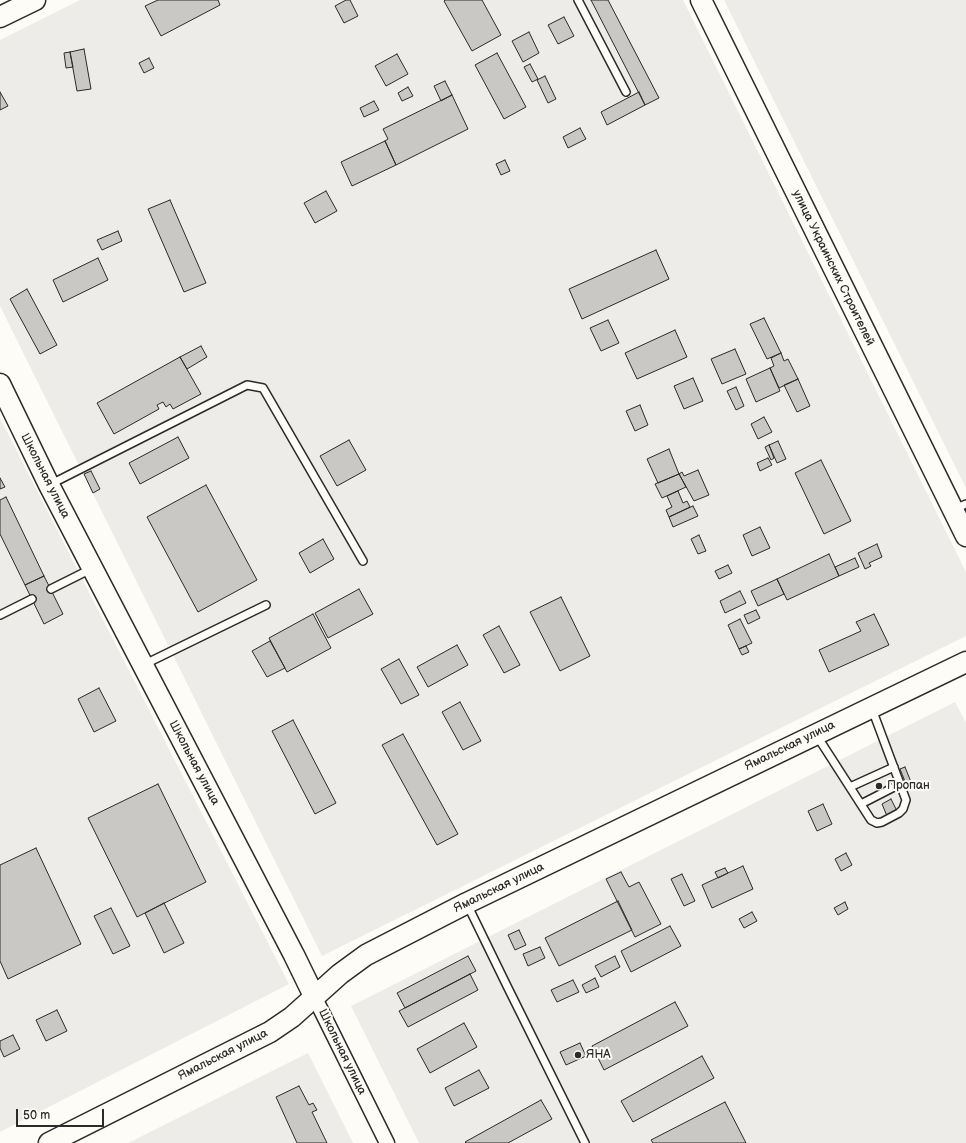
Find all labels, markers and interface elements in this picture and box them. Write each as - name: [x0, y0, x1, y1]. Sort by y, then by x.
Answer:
- street label: улица Украинских Строителей: [789, 188, 877, 348]
- street label: Школьная улица: [17, 431, 73, 521]
- street label: Школьная улица: [166, 718, 222, 808]
- street label: Ямальская улица: [743, 718, 837, 774]
- place label: Пропан: [887, 779, 930, 793]
- marker: Пропан: [874, 781, 884, 791]
- street label: Ямальская улица: [452, 860, 546, 916]
- street label: Школьная улица: [315, 1007, 369, 1097]
- street label: Ямальская улица: [176, 1026, 270, 1084]
- place label: ЯНА: [586, 1048, 611, 1062]
- marker: ЯНА: [573, 1050, 583, 1060]
- scale bar: [18, 1101, 106, 1127]
- text: 50 m: [23, 1108, 50, 1123]

